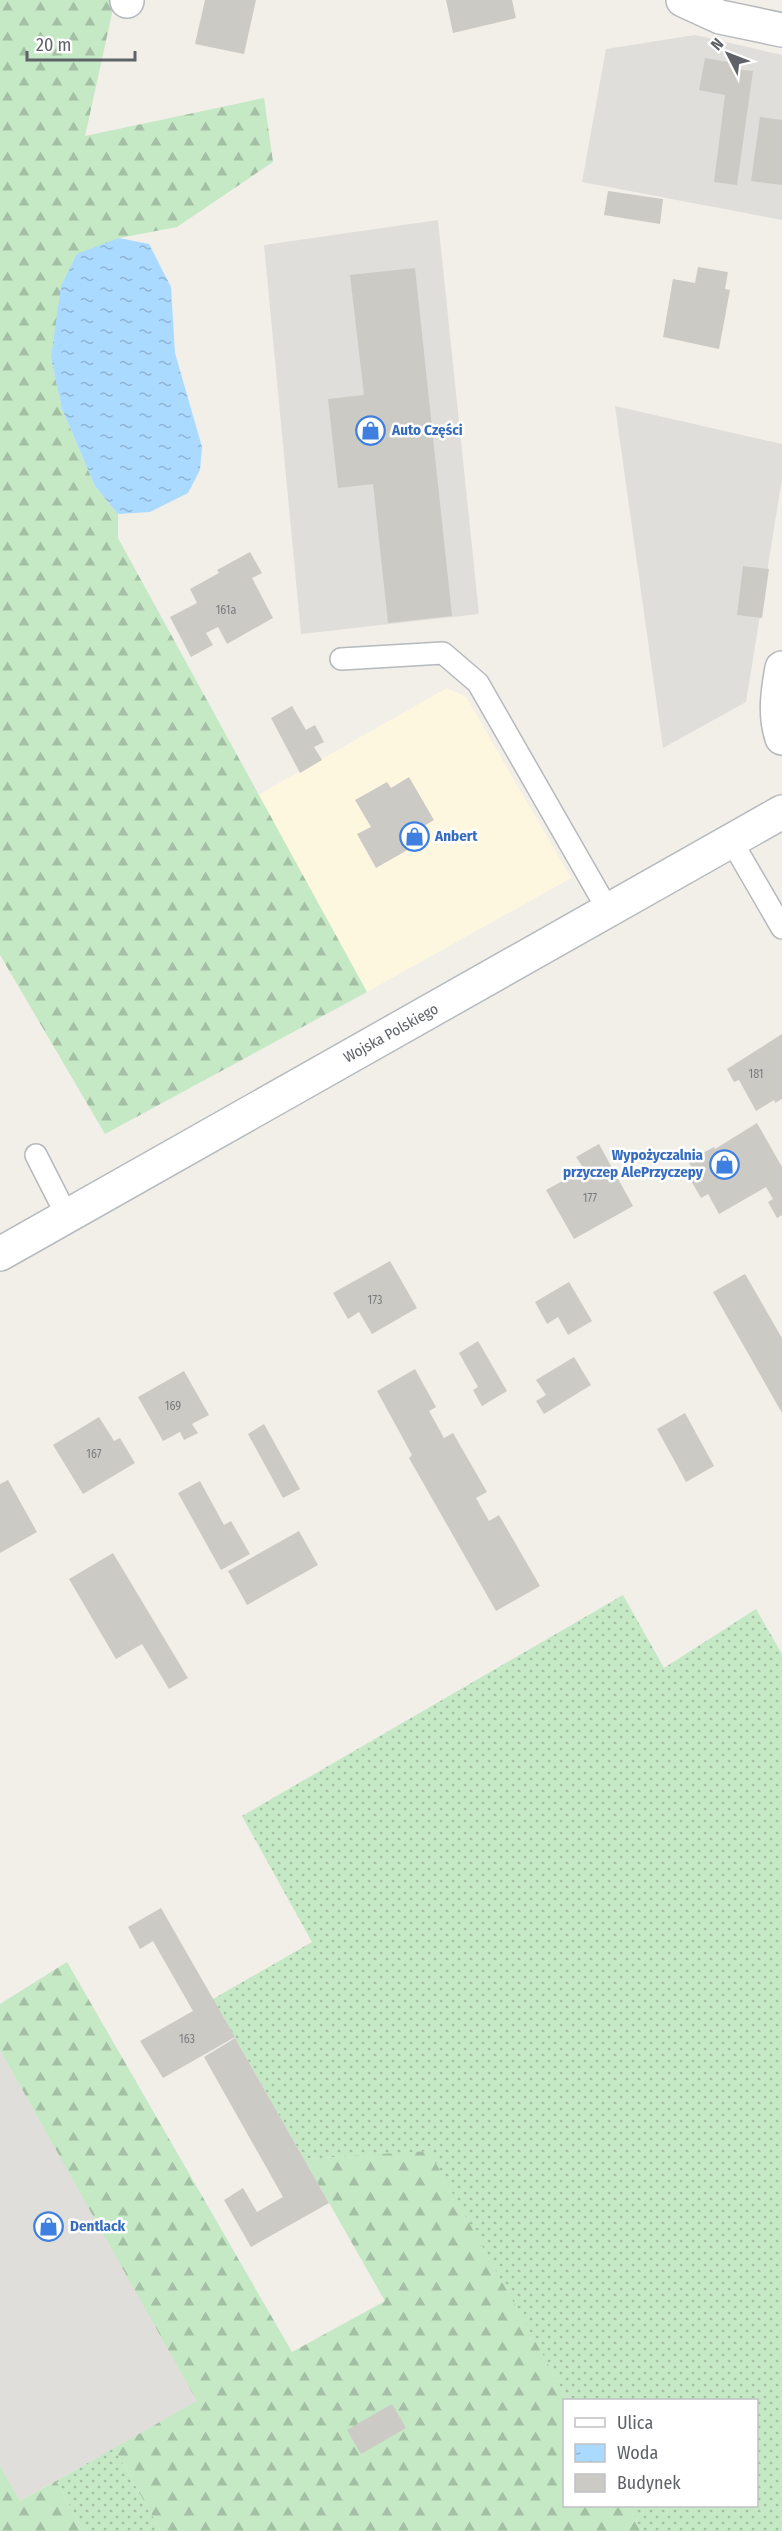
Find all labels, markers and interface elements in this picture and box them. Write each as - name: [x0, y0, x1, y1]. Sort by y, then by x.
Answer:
- scale bar: [27, 24, 135, 62]
- north arrow: [698, 24, 758, 84]
- text: 20 m: [36, 34, 71, 56]
- text: N: [707, 34, 727, 54]
- shop icon: Auto Części: [355, 414, 387, 446]
- place label: Auto Części: [391, 421, 463, 439]
- house number: 161a: [216, 603, 236, 617]
- shop icon: Anbert: [398, 820, 430, 852]
- place label: Anbert: [434, 827, 478, 845]
- street label: Wojska Polskiego: [341, 1000, 442, 1066]
- house number: 181: [748, 1067, 764, 1081]
- place label: Wypożyczalnia przyczep AlePrzyczepy: [563, 1146, 704, 1181]
- shop icon: Wypożyczalnia przyczep AlePrzyczepy: [708, 1148, 740, 1180]
- house number: 177: [583, 1191, 597, 1205]
- house number: 173: [368, 1293, 382, 1307]
- house number: 169: [165, 1399, 181, 1413]
- house number: 167: [86, 1447, 102, 1461]
- house number: 163: [179, 2032, 195, 2046]
- shop icon: Dentlack: [33, 2210, 65, 2242]
- place label: Dentlack: [70, 2217, 126, 2235]
- legend: [563, 2399, 758, 2507]
- text: Ulica: [617, 2412, 653, 2434]
- text: Woda: [617, 2442, 658, 2464]
- text: Budynek: [617, 2472, 681, 2494]

